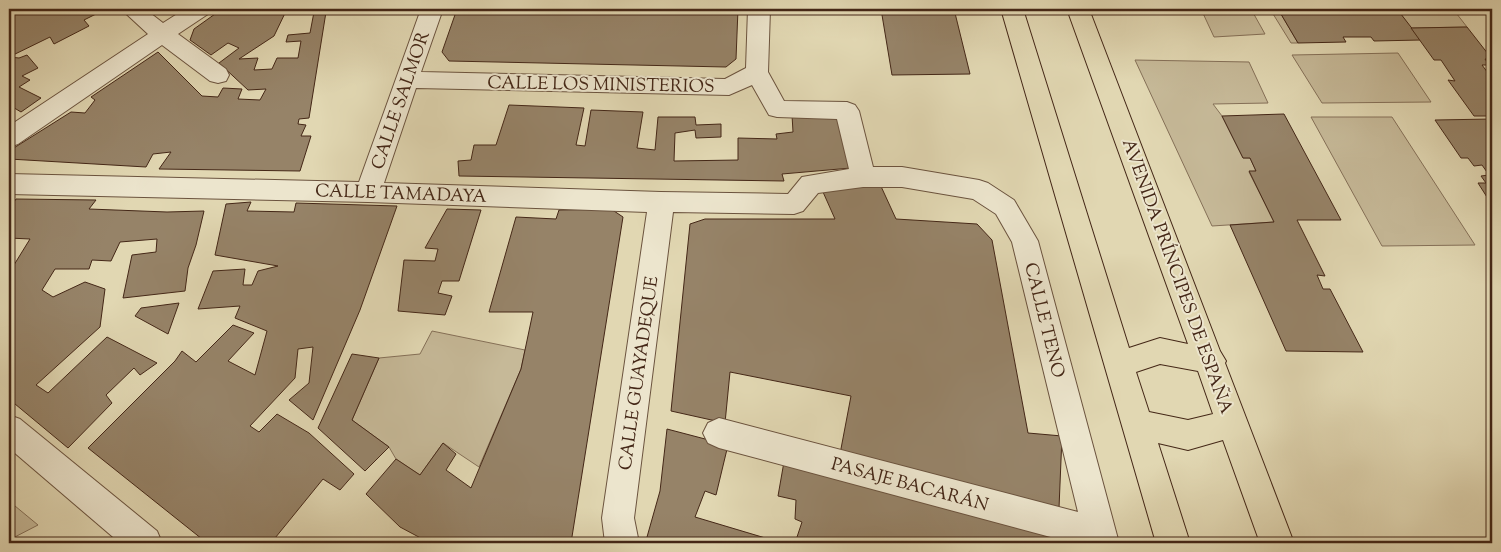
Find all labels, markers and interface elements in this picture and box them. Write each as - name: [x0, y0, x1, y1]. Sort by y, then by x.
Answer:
- street label: CALLE SALMOR: [366, 28, 438, 173]
- street label: CALLE LOS MINISTERIOS: [487, 71, 715, 101]
- street label: AVENIDA PRÍNCIPES DE ESPAÑA: [1114, 135, 1238, 418]
- street label: CALLE TAMADAYA: [315, 179, 488, 211]
- street label: CALLE TENO: [1016, 260, 1070, 381]
- street label: CALLE GUAYADEQUE: [613, 274, 666, 472]
- street label: PASAJE BACARÁN: [828, 452, 991, 519]

